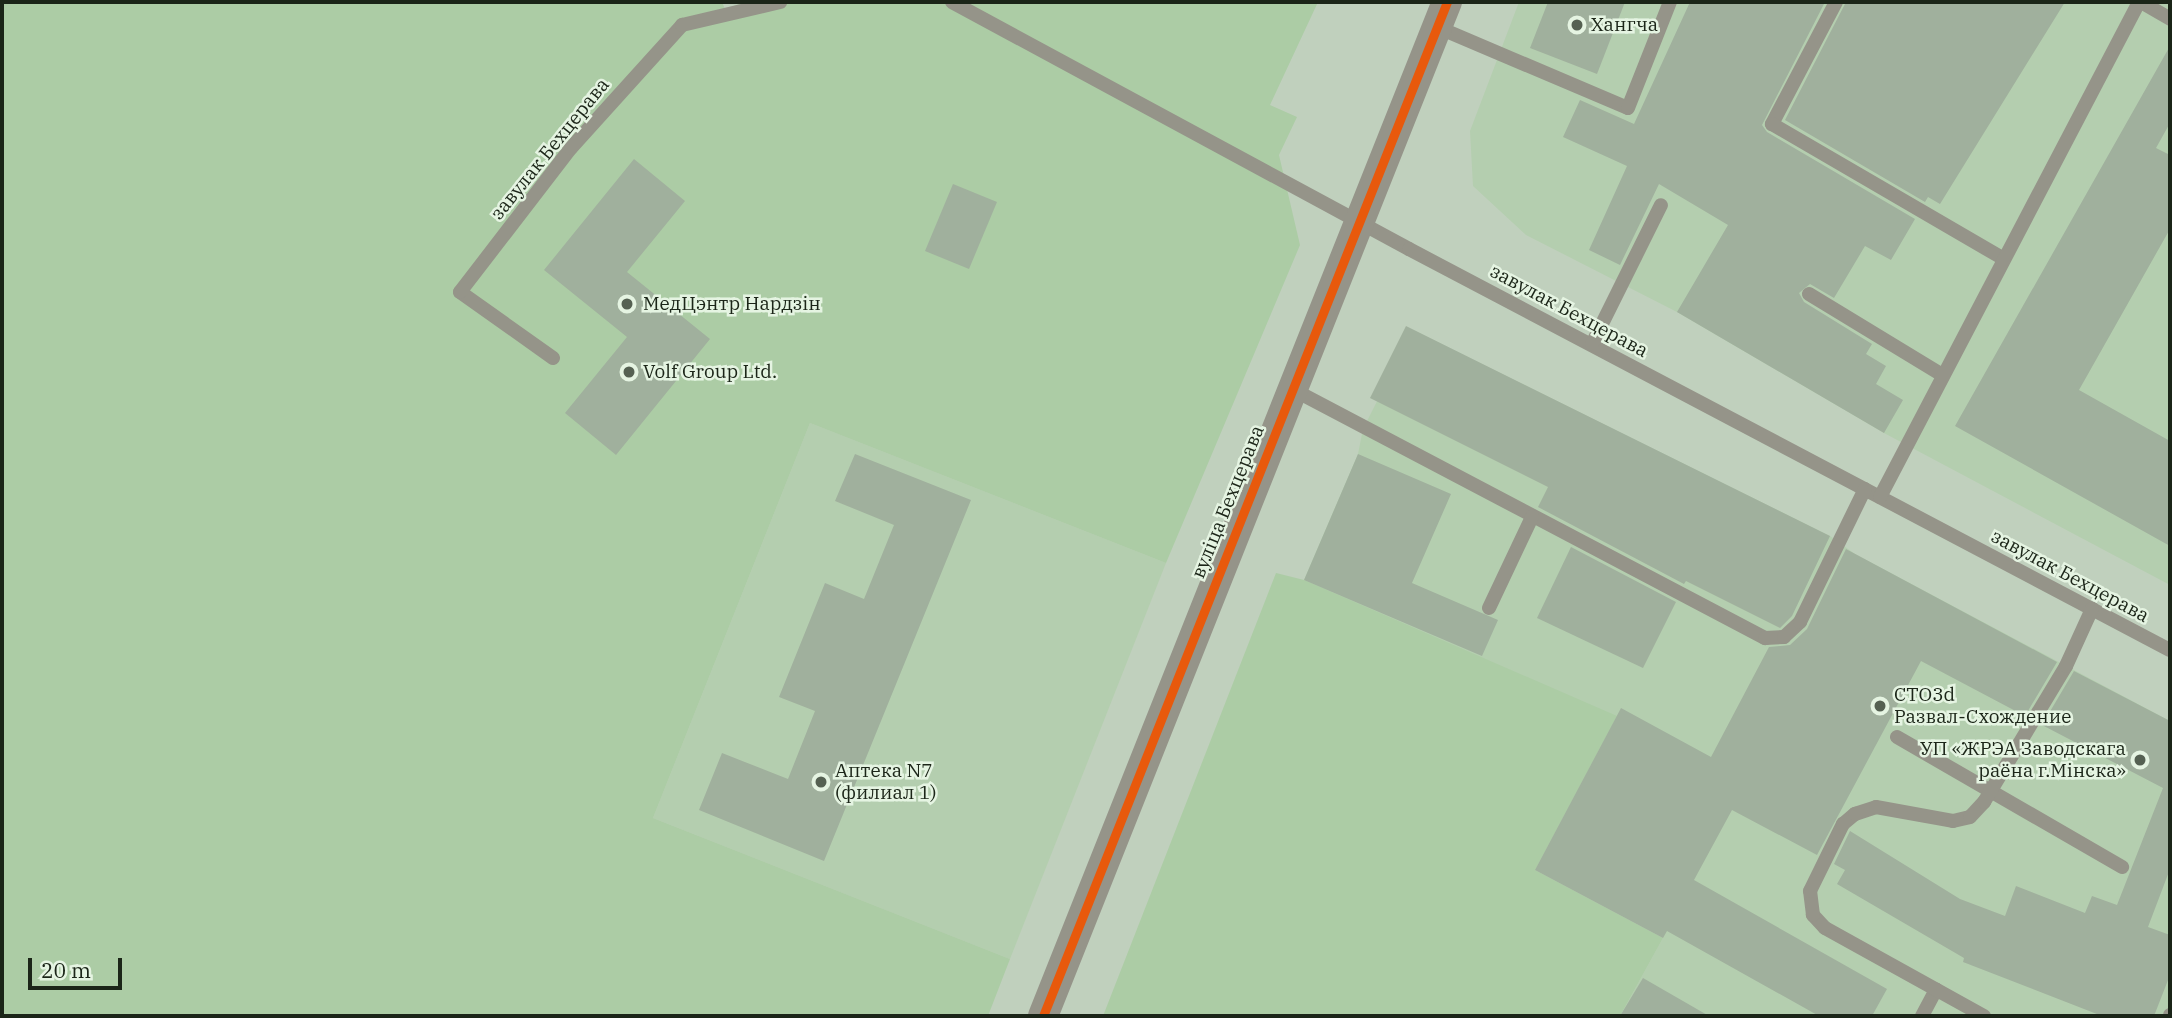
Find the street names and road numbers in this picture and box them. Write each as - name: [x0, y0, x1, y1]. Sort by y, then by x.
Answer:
- street label: завулак Бехцерава: [486, 74, 614, 224]
- street label: завулак Бехцерава: [1486, 260, 1652, 362]
- street label: вуліца Бехцерава: [1187, 422, 1269, 582]
- street label: завулак Бехцерава: [1987, 525, 2153, 627]

